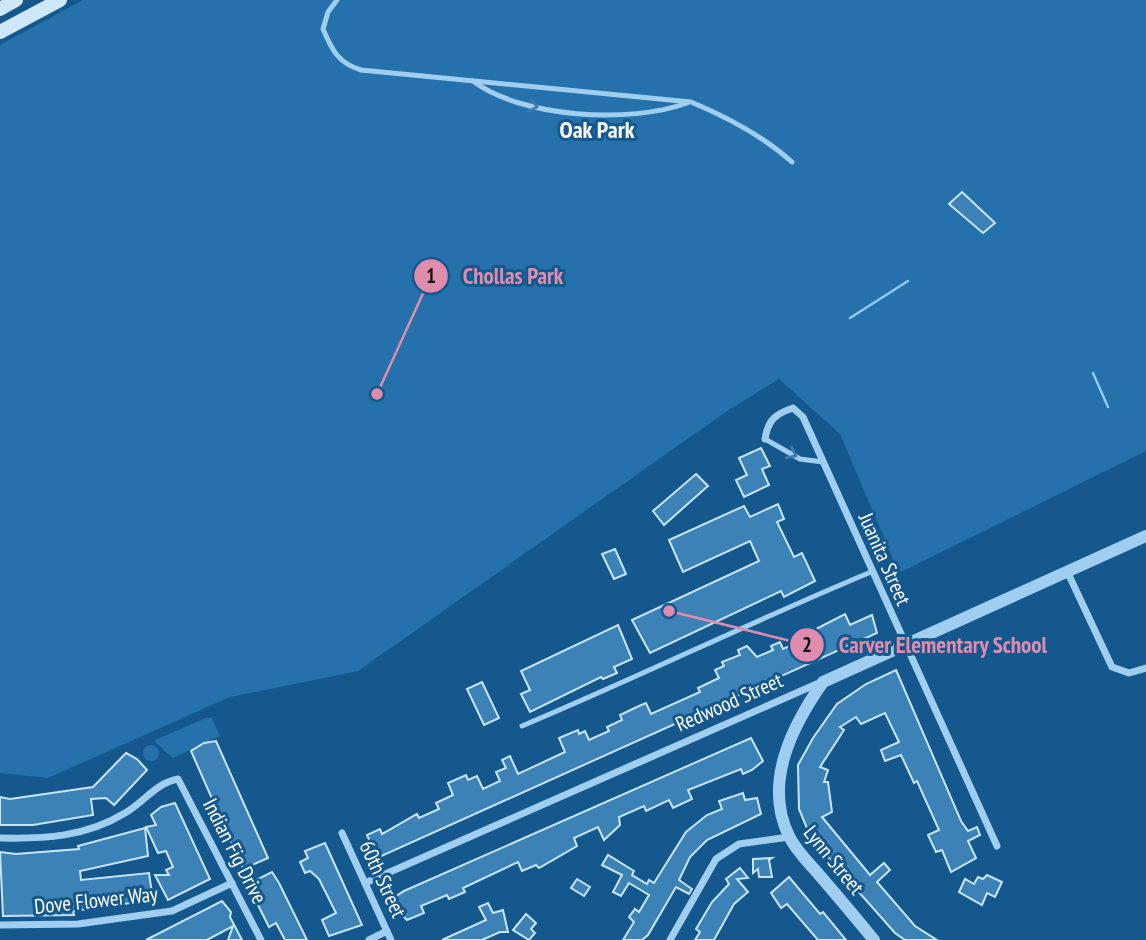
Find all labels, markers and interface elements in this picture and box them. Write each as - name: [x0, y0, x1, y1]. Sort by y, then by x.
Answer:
- one-way arrow: [526, 98, 538, 112]
- district label: Oak Park: [559, 114, 635, 145]
- callout: Chollas Park: [413, 254, 577, 298]
- text: Chollas Park: [463, 261, 564, 290]
- text: 1: [426, 262, 436, 289]
- one-way arrow: [785, 446, 797, 460]
- street label: Juanita Street: [852, 508, 917, 610]
- callout: Carver Elementary School: [789, 623, 1061, 667]
- text: Carver Elementary School: [839, 630, 1048, 659]
- text: 2: [802, 631, 812, 658]
- street label: Redwood Street: [671, 666, 787, 738]
- street label: Indian Fig Drive: [197, 794, 273, 908]
- street label: Lynn Street: [798, 820, 870, 900]
- street label: 60th Street: [353, 836, 413, 922]
- street label: Dove Flower Way: [33, 880, 159, 920]

